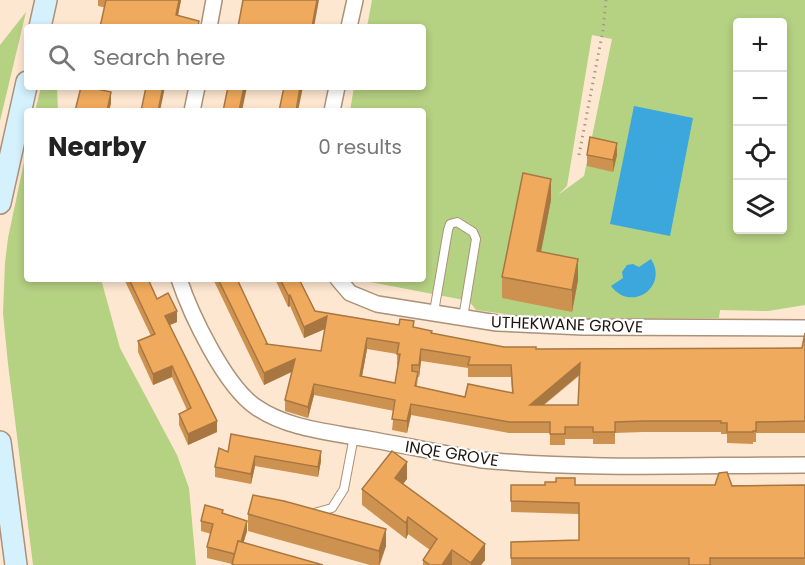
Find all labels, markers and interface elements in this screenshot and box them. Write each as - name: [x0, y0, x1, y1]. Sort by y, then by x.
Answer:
- map controls: [733, 18, 787, 234]
- button: +: [733, 18, 787, 72]
- search box: [24, 24, 426, 90]
- icon: search: [45, 41, 78, 74]
- text: Search here: [93, 42, 226, 73]
- button: −: [733, 72, 787, 126]
- button: locate: [733, 126, 787, 180]
- text: Nearby: [48, 129, 146, 165]
- text: 0 results: [318, 133, 402, 161]
- button: layers: [733, 180, 787, 234]
- street label: UTHEKWANE GROVE: [491, 310, 643, 339]
- street label: INQE GROVE: [404, 435, 500, 472]

